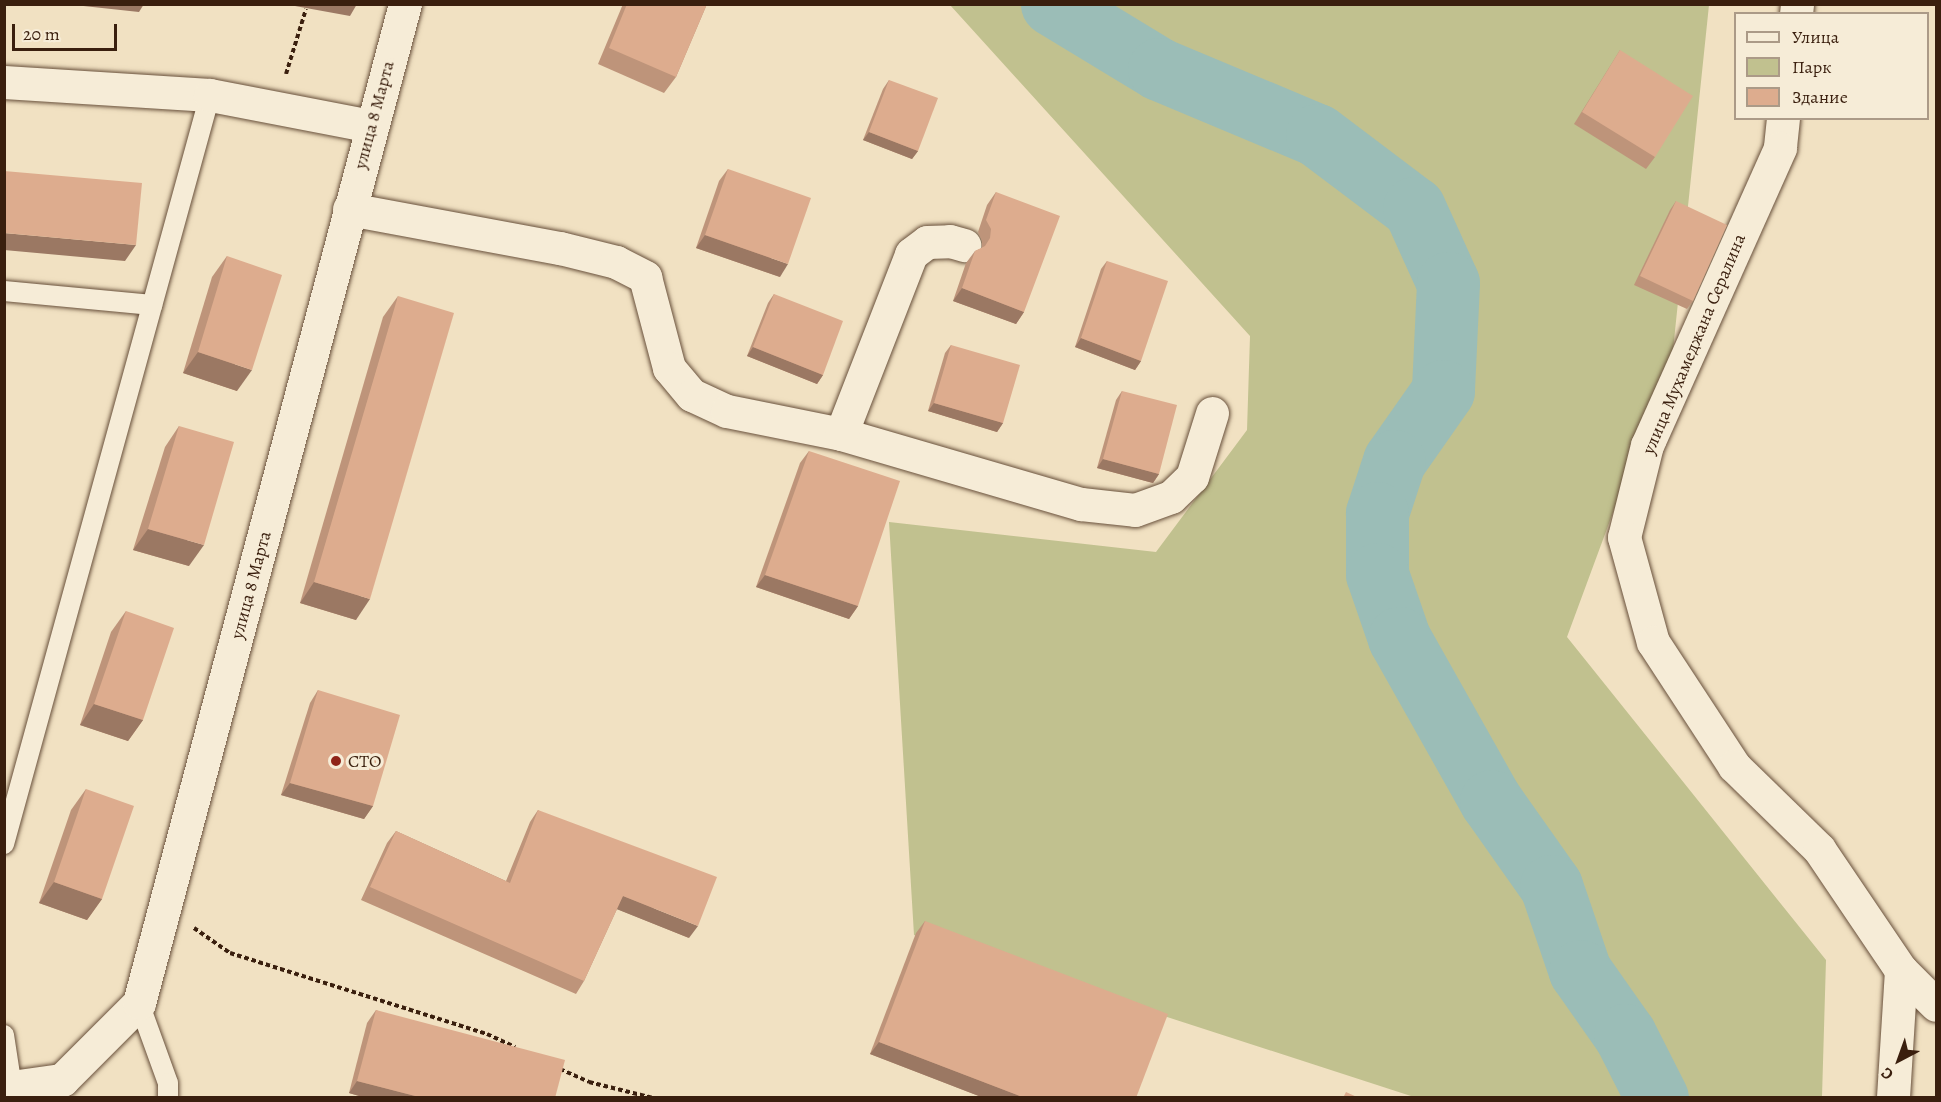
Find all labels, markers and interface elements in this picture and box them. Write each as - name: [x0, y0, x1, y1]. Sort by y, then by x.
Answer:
- scale bar: [15, 12, 120, 50]
- legend: [1734, 12, 1929, 120]
- text: 20 m: [23, 22, 60, 46]
- text: Улица: [1792, 25, 1839, 49]
- text: Парк: [1792, 55, 1832, 79]
- street label: улица 8 Марта: [349, 59, 399, 171]
- text: Здание: [1792, 85, 1848, 109]
- street label: улица Мухамеджана Сералина: [1638, 231, 1750, 457]
- street label: улица 8 Марта: [226, 529, 276, 641]
- place label: СТО: [348, 750, 381, 772]
- marker: СТО: [329, 754, 343, 768]
- north arrow: [1869, 1030, 1929, 1090]
- text: С: [1876, 1062, 1898, 1085]

